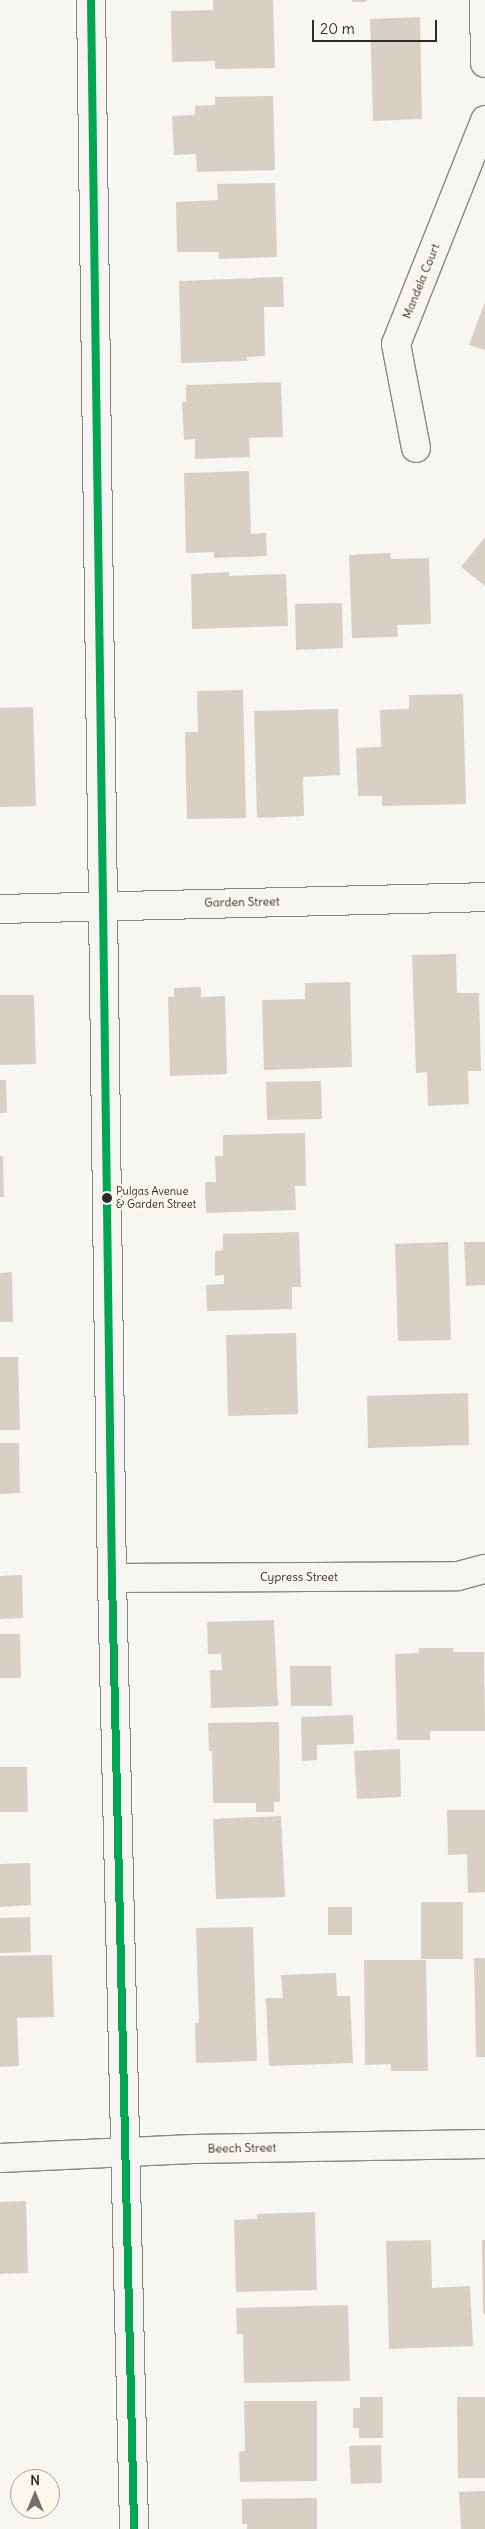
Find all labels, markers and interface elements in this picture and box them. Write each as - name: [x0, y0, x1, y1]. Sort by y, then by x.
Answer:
- scale bar: [315, 10, 440, 42]
- text: 20 m: [320, 19, 355, 38]
- street label: Mandela Court: [399, 241, 443, 321]
- street label: Garden Street: [204, 894, 280, 910]
- place label: Pulgas Avenue & Garden Street: [116, 1185, 196, 1211]
- marker: Pulgas Avenue & Garden Street: [102, 1193, 112, 1203]
- street label: Cypress Street: [260, 1570, 338, 1584]
- street label: Beech Street: [208, 2140, 276, 2156]
- north arrow: [10, 2469, 60, 2519]
- text: N: [30, 2471, 40, 2489]

